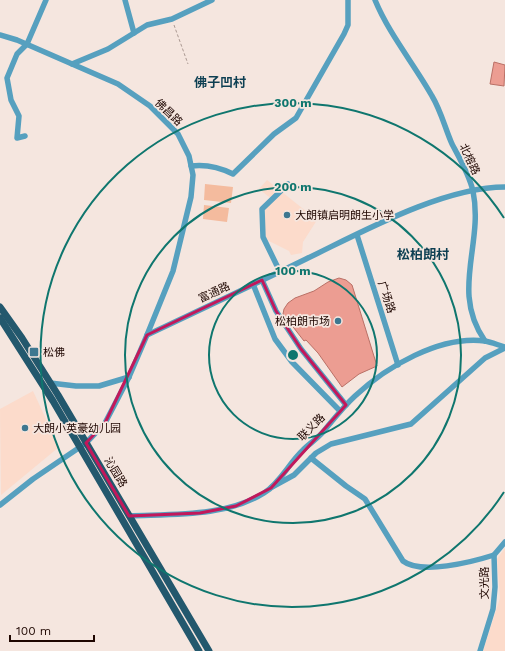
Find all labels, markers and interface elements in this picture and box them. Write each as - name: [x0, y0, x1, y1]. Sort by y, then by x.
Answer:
- district label: 佛子凹村: [194, 75, 246, 90]
- street label: 佛昌路: [152, 96, 185, 128]
- text: 300 m: [274, 96, 312, 110]
- street label: 北榕路: [457, 142, 482, 177]
- text: 200 m: [274, 180, 312, 194]
- place label: 大朗镇启明朗生小学: [295, 209, 394, 222]
- marker: 大朗镇启明朗生小学: [282, 210, 292, 220]
- district label: 松柏朗村: [397, 247, 449, 262]
- text: 100 m: [275, 264, 311, 278]
- street label: 广场路: [375, 279, 398, 315]
- street label: 富通路: [197, 280, 232, 305]
- place label: 松柏朗市场: [275, 315, 330, 328]
- marker: 松柏朗市场: [333, 316, 343, 326]
- marker: 松佛: [28, 346, 40, 358]
- place label: 松佛: [43, 346, 65, 359]
- centre of rings: [286, 348, 300, 362]
- street label: 联义路: [295, 411, 328, 444]
- place label: 大朗小英豪幼儿园: [33, 422, 121, 435]
- marker: 大朗小英豪幼儿园: [20, 423, 30, 433]
- street label: 沁园路: [102, 455, 130, 490]
- street label: 文光路: [478, 567, 491, 600]
- scale bar: [10, 617, 94, 643]
- text: 100 m: [16, 624, 51, 638]

